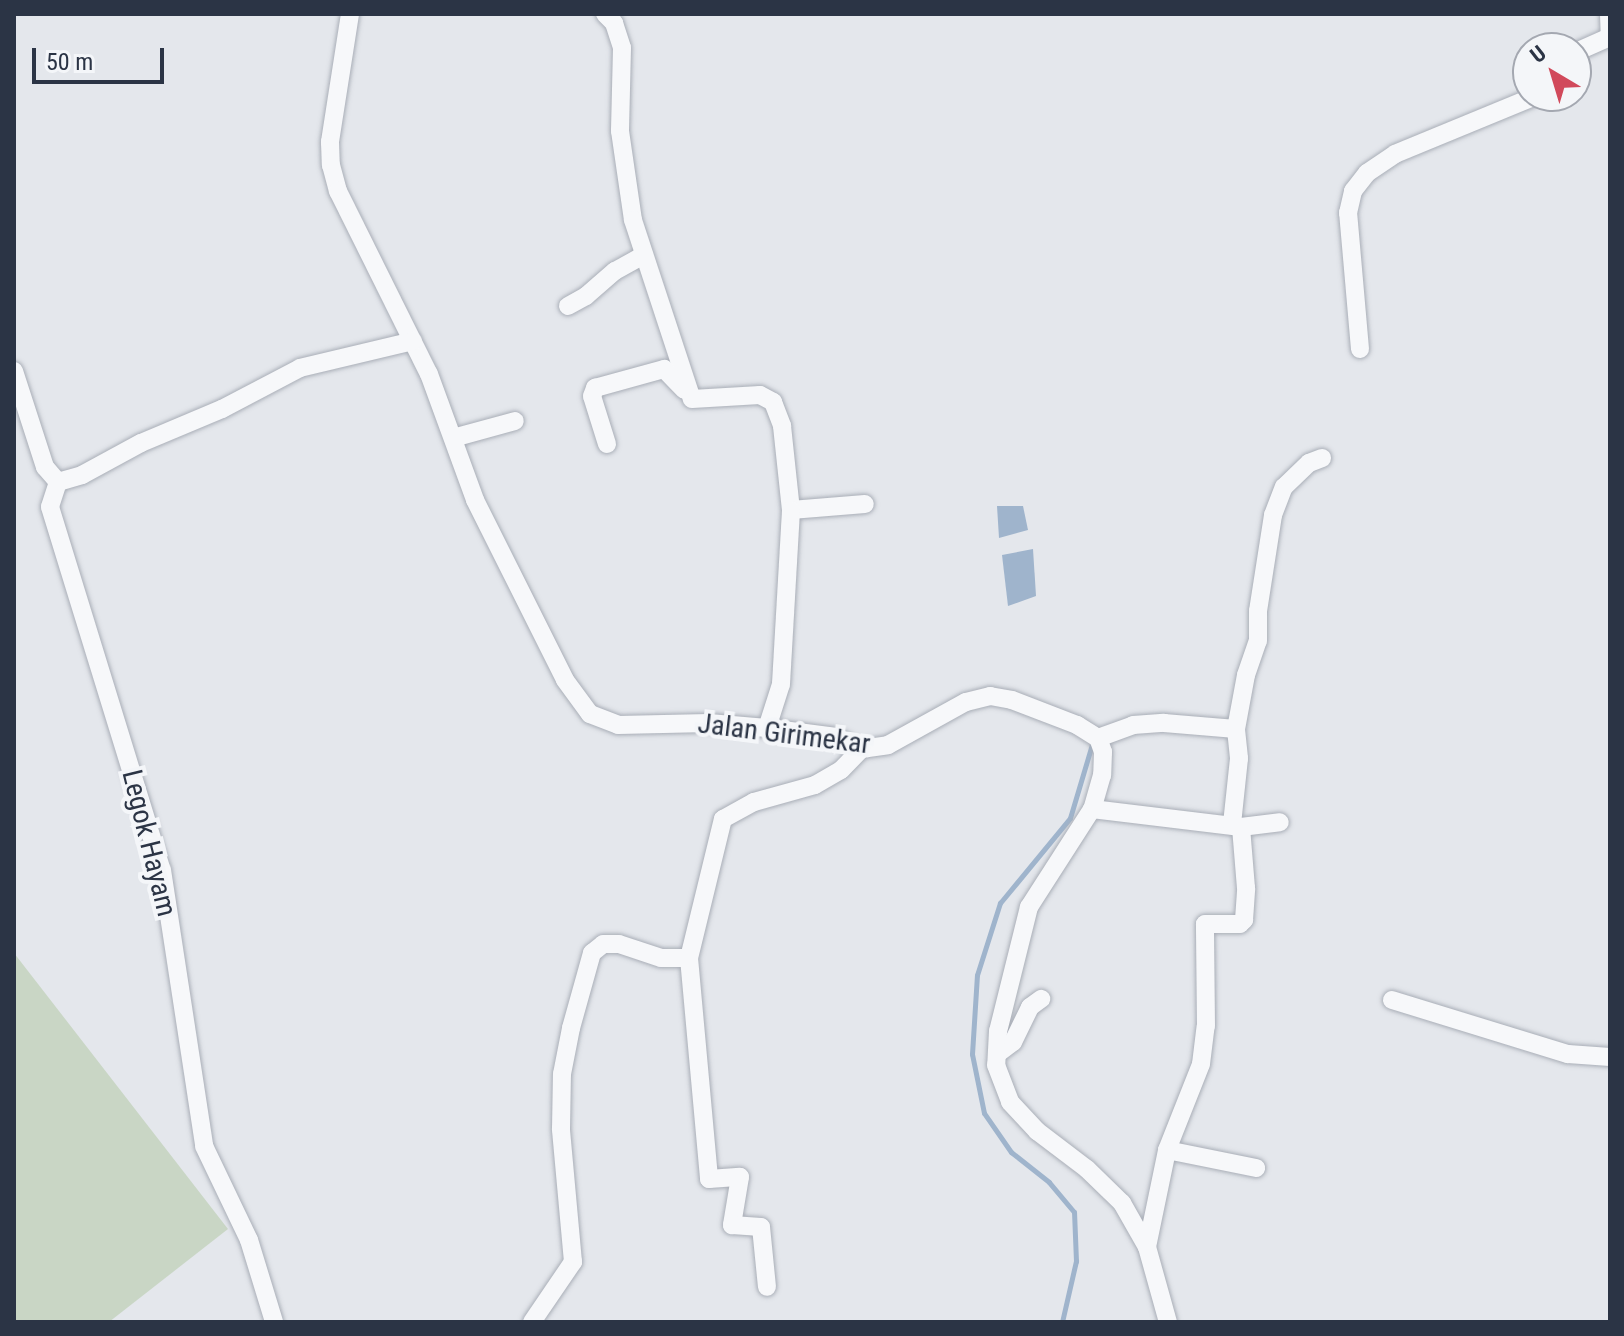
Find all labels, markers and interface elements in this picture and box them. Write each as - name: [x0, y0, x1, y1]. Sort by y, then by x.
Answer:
- scale bar: [36, 32, 168, 82]
- north arrow: [1512, 32, 1592, 112]
- text: U: [1526, 41, 1551, 68]
- text: 50 m: [46, 48, 93, 76]
- street label: Jalan Girimekar: [696, 707, 872, 761]
- street label: Legok Hayam: [115, 766, 183, 920]

